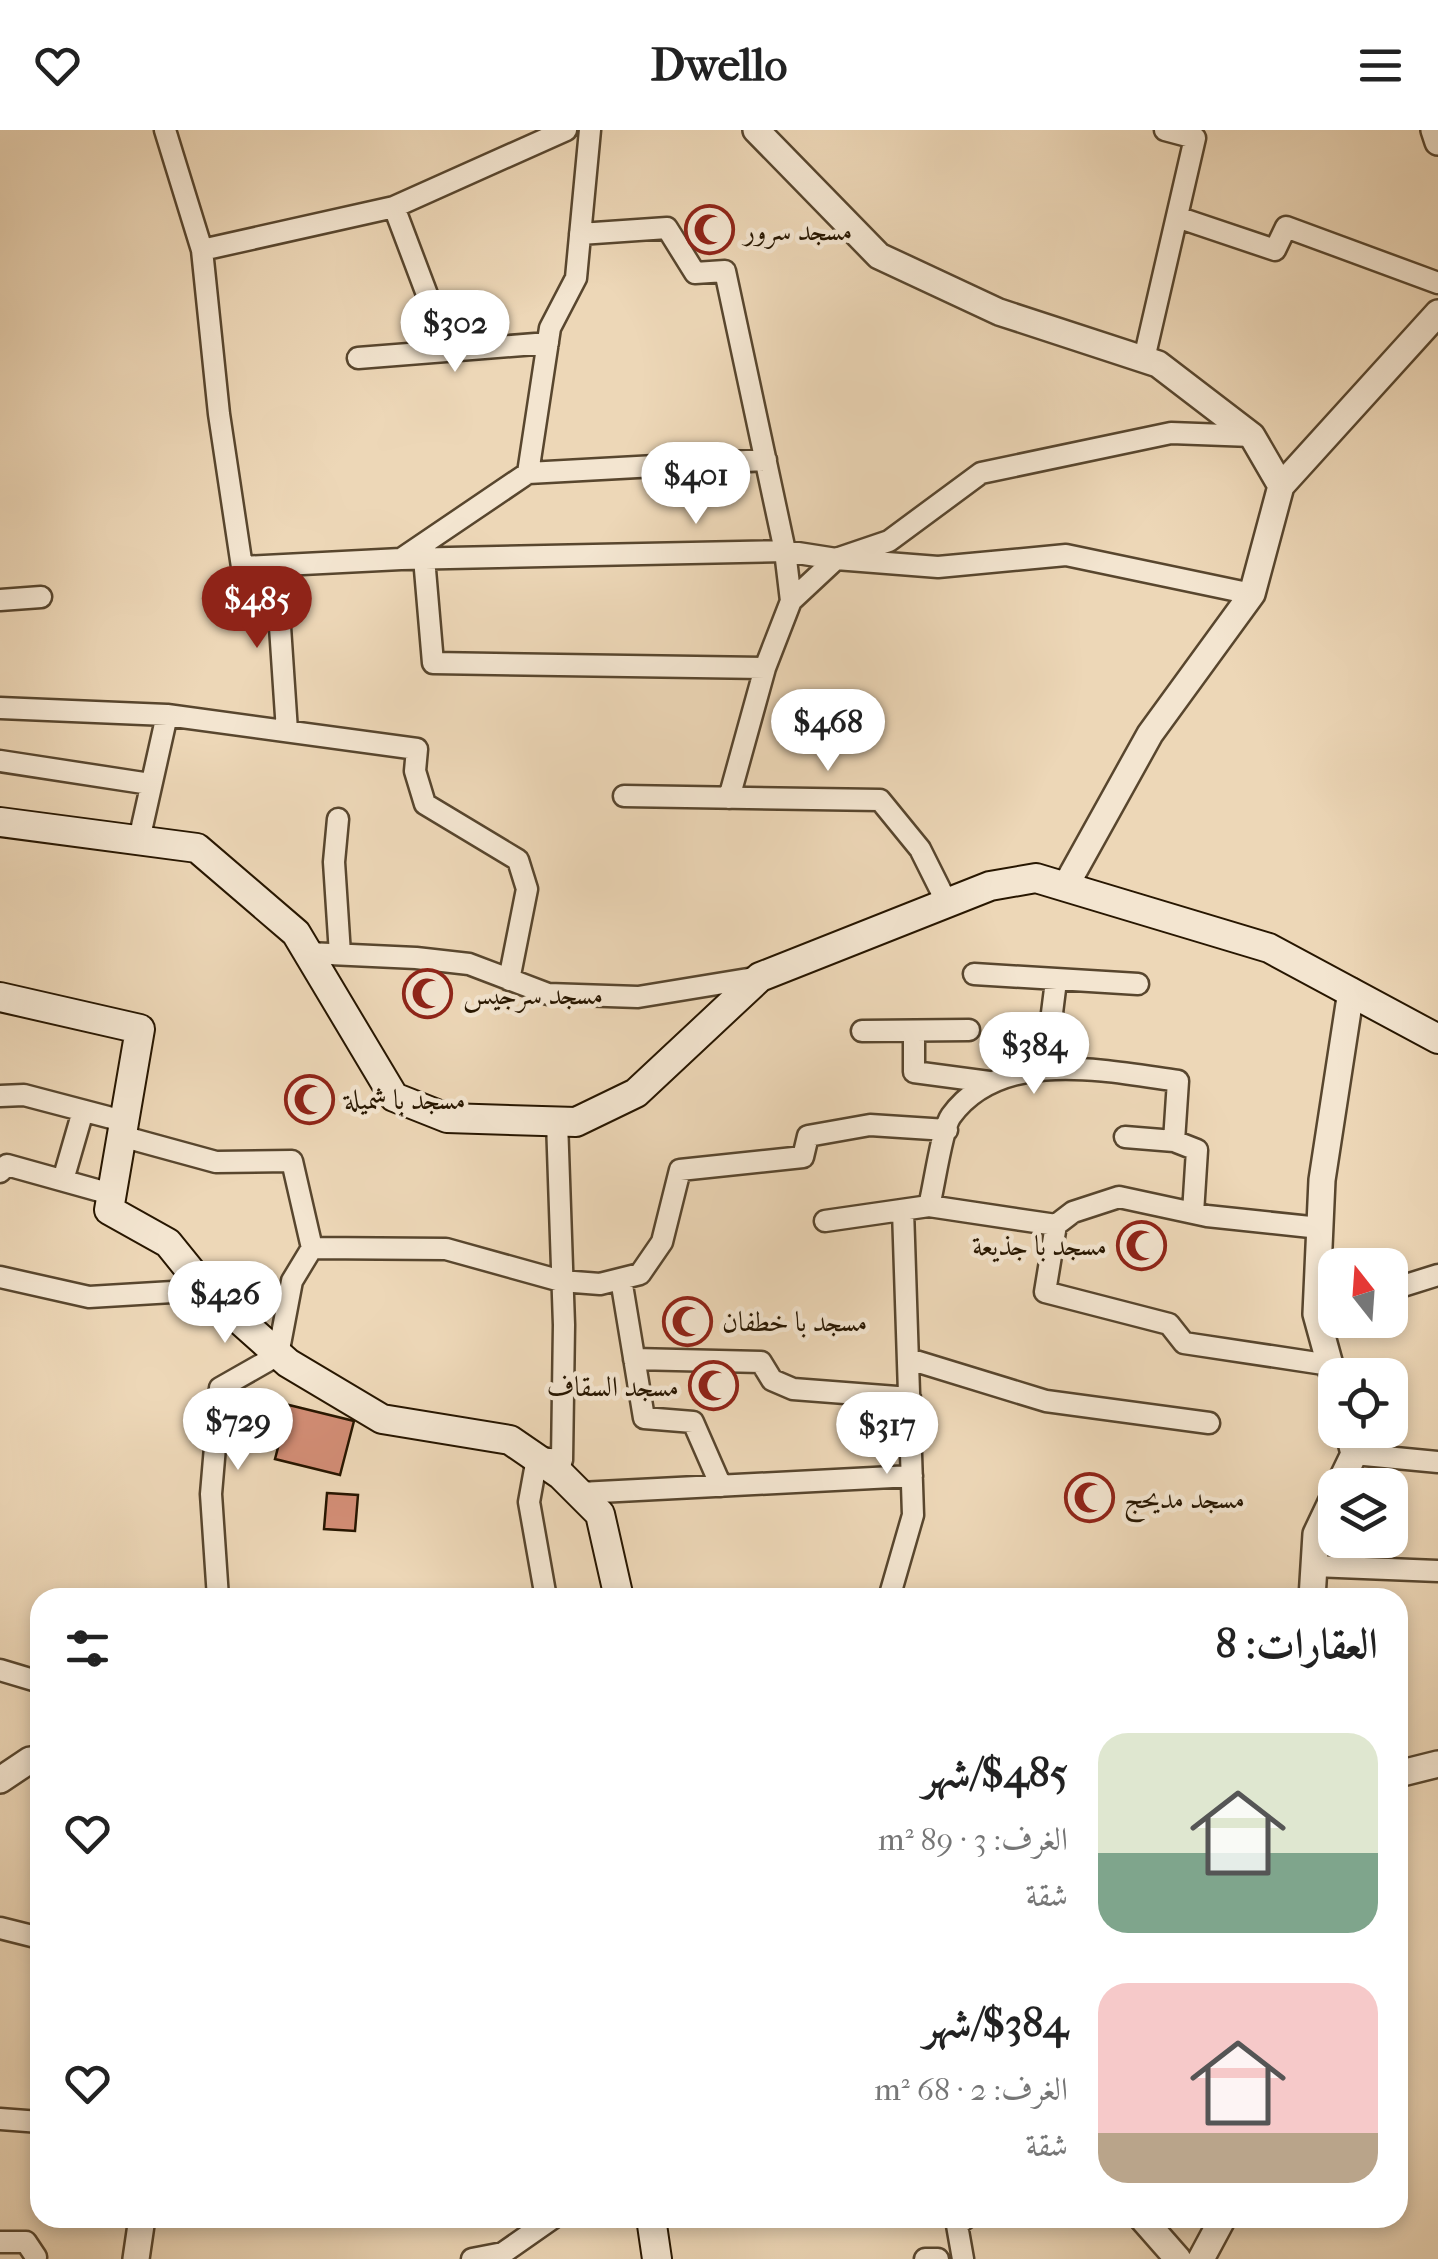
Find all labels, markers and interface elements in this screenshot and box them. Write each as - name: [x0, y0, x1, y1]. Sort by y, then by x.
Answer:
- icon: heart: [30, 38, 85, 93]
- icon: menu: [1353, 38, 1408, 93]
- text: Dwello: [651, 39, 787, 92]
- mosque icon: مسجد سرور: [683, 204, 735, 256]
- place label: مسجد سرور: [741, 214, 852, 249]
- pin: $302: [396, 290, 514, 375]
- text: $302: [423, 304, 487, 341]
- pin: $401: [637, 442, 755, 527]
- text: $401: [663, 456, 729, 493]
- pin: $485: [198, 566, 316, 651]
- text: $485: [224, 580, 290, 617]
- pin: $468: [769, 689, 887, 774]
- text: $468: [793, 703, 863, 740]
- mosque icon: مسجد سرجيس: [402, 968, 454, 1020]
- place label: مسجد سرجيس: [463, 978, 603, 1013]
- pin: $384: [975, 1012, 1093, 1097]
- text: $384: [1001, 1026, 1067, 1063]
- mosque icon: مسجد با شميلة: [283, 1073, 335, 1125]
- place label: مسجد با شميلة: [342, 1083, 466, 1116]
- mosque icon: مسجد با جذيعة: [1116, 1219, 1168, 1271]
- place label: مسجد با جذيعة: [972, 1229, 1107, 1263]
- north arrow: [1318, 1248, 1408, 1338]
- map controls: [1318, 1248, 1408, 1558]
- pin: $426: [166, 1261, 284, 1346]
- text: $426: [190, 1275, 260, 1312]
- mosque icon: مسجد با خطفان: [661, 1295, 713, 1347]
- place label: مسجد با خطفان: [722, 1305, 867, 1338]
- button: locate: [1318, 1358, 1408, 1448]
- mosque icon: مسجد السقاف: [688, 1360, 740, 1412]
- place label: مسجد السقاف: [547, 1370, 679, 1403]
- pin: $729: [179, 1388, 297, 1473]
- pin: $317: [828, 1392, 946, 1477]
- text: $729: [205, 1402, 271, 1439]
- text: $317: [858, 1406, 916, 1443]
- button: layers: [1318, 1468, 1408, 1558]
- mosque icon: مسجد مديحج: [1063, 1472, 1115, 1524]
- place label: مسجد مديحج: [1124, 1482, 1245, 1523]
- text: العقارات: 8: [1216, 1620, 1378, 1669]
- icon: filters: [60, 1621, 115, 1676]
- text: $485/شهر: [922, 1749, 1068, 1798]
- icon: home: [1178, 1773, 1298, 1893]
- icon: heart: [60, 1806, 115, 1861]
- text: الغرف: 3 · 89 m²: [878, 1821, 1068, 1858]
- text: شقة: [1026, 1877, 1068, 1914]
- text: $384/شهر: [924, 1999, 1068, 2048]
- icon: home: [1178, 2023, 1298, 2143]
- icon: heart: [60, 2056, 115, 2111]
- text: الغرف: 2 · 68 m²: [874, 2071, 1068, 2108]
- text: شقة: [1026, 2127, 1068, 2164]

